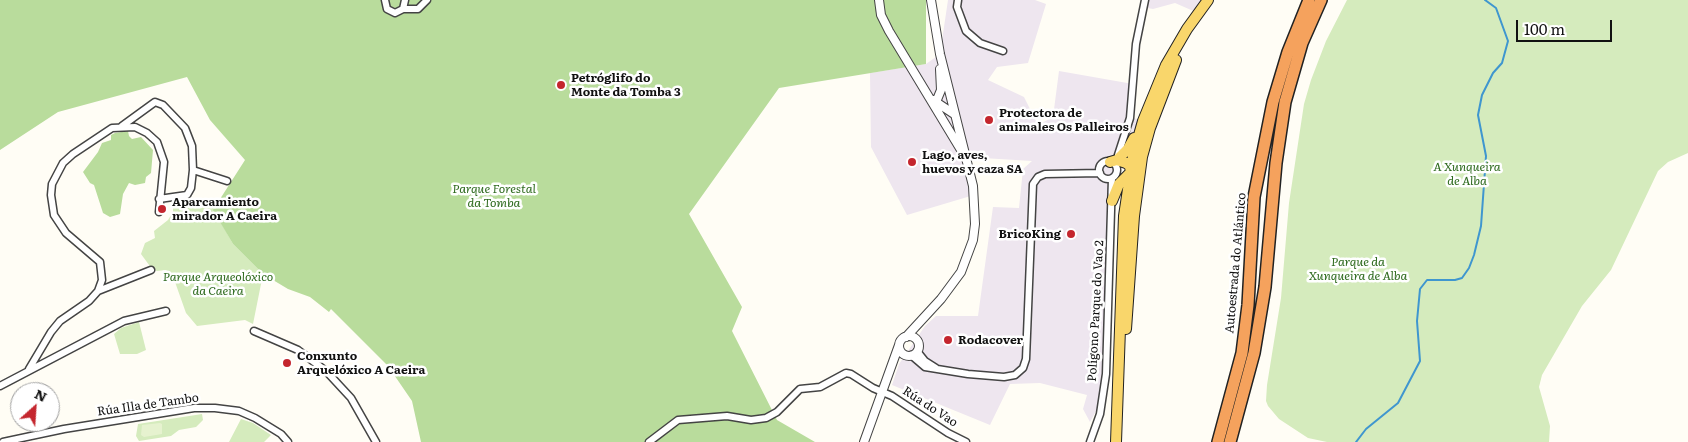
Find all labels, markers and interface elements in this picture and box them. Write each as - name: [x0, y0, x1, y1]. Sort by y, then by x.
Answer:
- scale bar: [1518, 10, 1614, 42]
- text: 100 m: [1524, 17, 1565, 40]
- place label: Petróglifo do Monte da Tomba 3: [571, 71, 681, 99]
- marker: Petróglifo do Monte da Tomba 3: [555, 79, 567, 91]
- place label: Protectora de animales Os Palleiros: [999, 106, 1129, 134]
- marker: Protectora de animales Os Palleiros: [983, 114, 995, 126]
- place label: Lago, aves, huevos y caza SA: [922, 148, 1023, 176]
- marker: Lago, aves, huevos y caza SA: [906, 156, 918, 168]
- park label: A Xunqueira de Alba: [1433, 160, 1501, 188]
- park label: Parque Forestal da Tomba: [452, 182, 536, 210]
- street label: Autoestrada do Atlántico: [1223, 192, 1249, 334]
- place label: Aparcamiento mirador A Caeira: [172, 195, 277, 223]
- marker: Aparcamiento mirador A Caeira: [156, 203, 168, 215]
- place label: BricoKing: [999, 227, 1061, 241]
- marker: BricoKing: [1065, 228, 1077, 240]
- street label: Polígono Parque do Vao 2: [1085, 240, 1107, 382]
- park label: Parque da Xunqueira de Alba: [1309, 255, 1407, 283]
- park label: Parque Arqueolóxico da Caeira: [163, 270, 273, 298]
- place label: Rodacover: [958, 333, 1023, 347]
- marker: Rodacover: [942, 334, 954, 346]
- place label: Conxunto Arquelóxico A Caeira: [297, 349, 426, 377]
- marker: Conxunto Arquelóxico A Caeira: [281, 357, 293, 369]
- north arrow: [10, 382, 60, 432]
- text: N: [31, 383, 51, 406]
- street label: Rúa do Vao: [900, 384, 960, 430]
- street label: Rúa Illa de Tambo: [96, 391, 200, 419]

